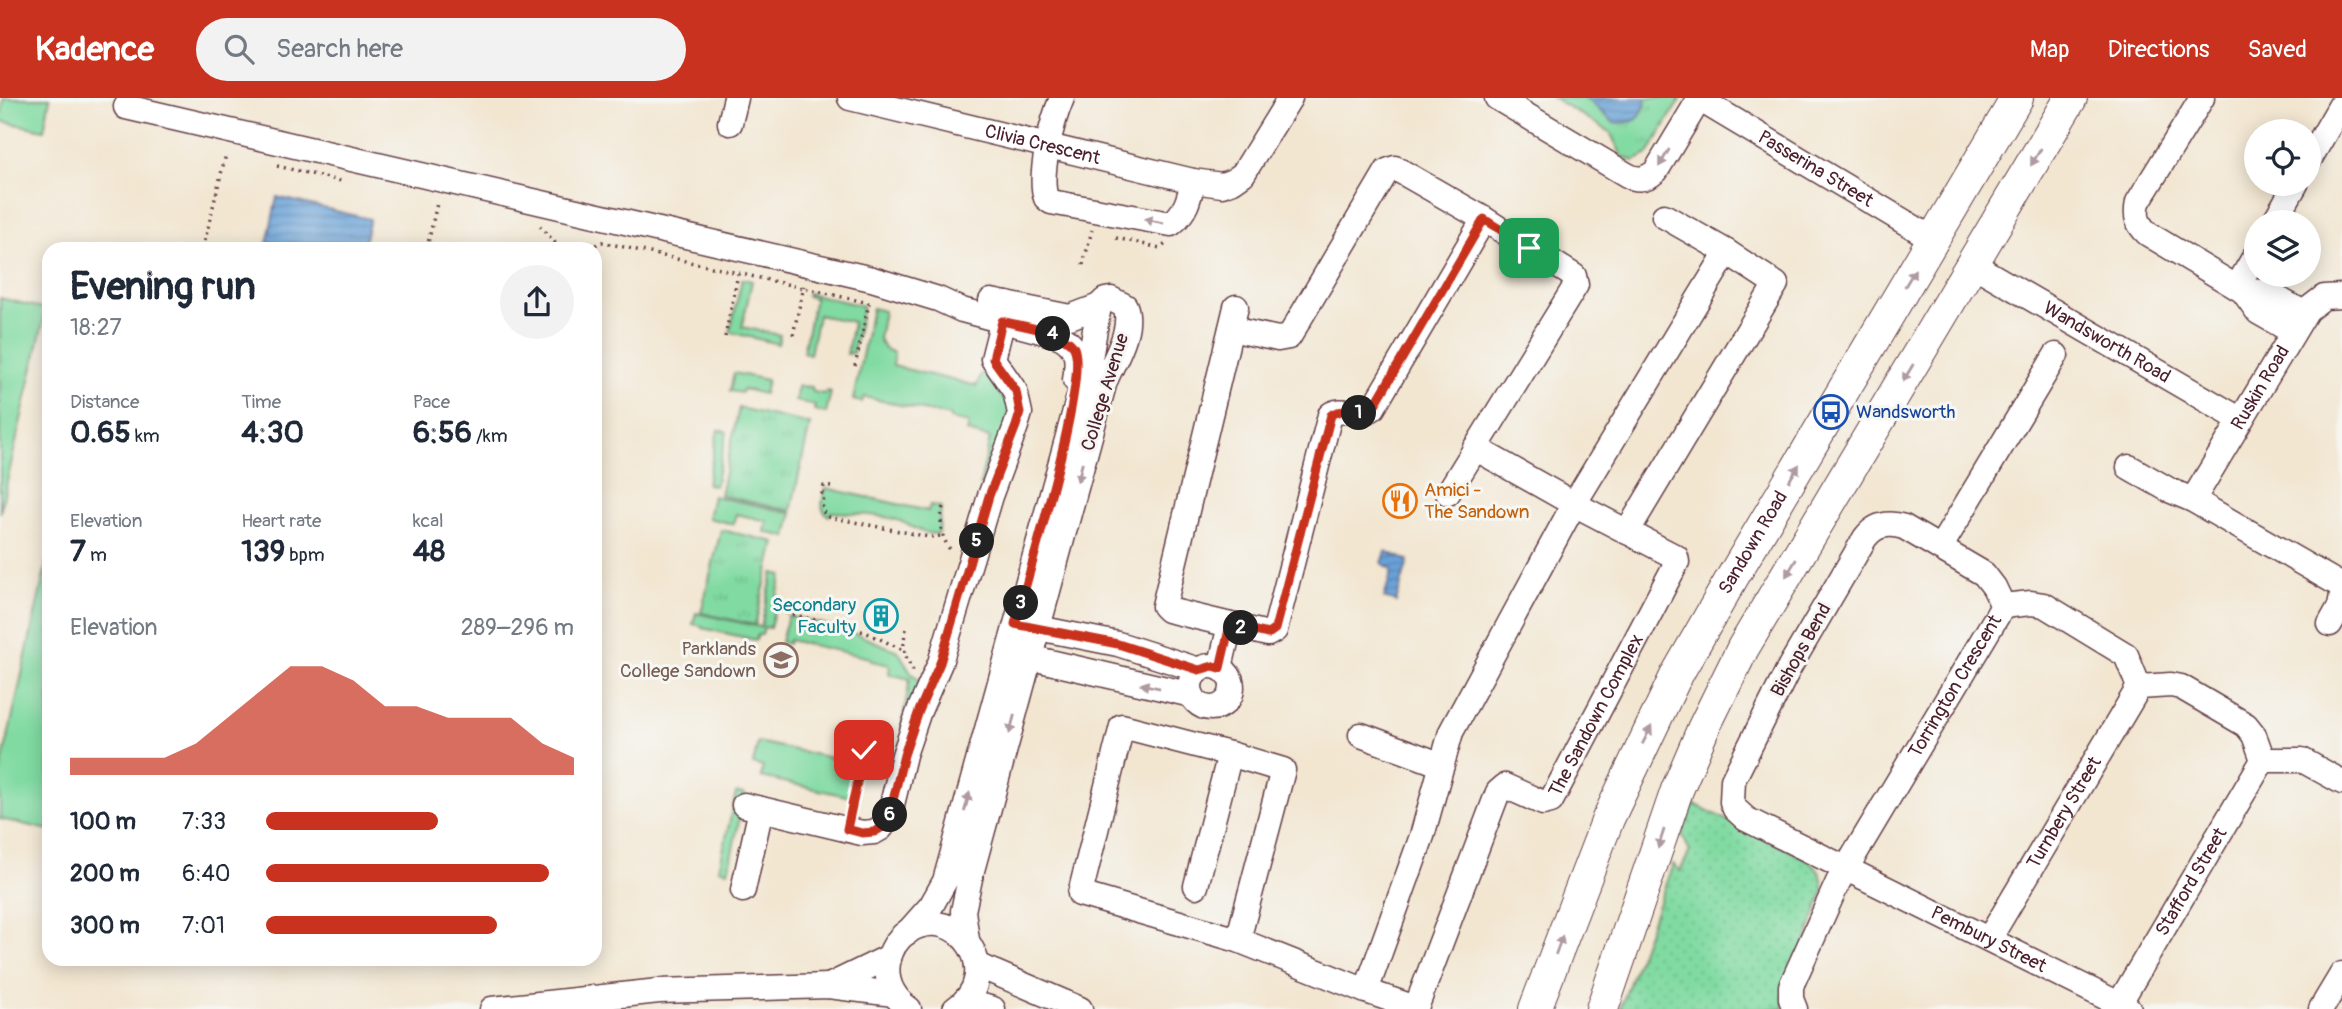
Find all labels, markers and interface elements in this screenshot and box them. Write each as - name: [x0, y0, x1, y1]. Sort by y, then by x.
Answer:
- search box: [196, 18, 686, 81]
- text: Kadence: [35, 29, 154, 70]
- icon: search: [220, 30, 258, 68]
- text: Search here: [276, 33, 403, 65]
- text: Map: [2030, 35, 2070, 64]
- text: Directions: [2108, 35, 2209, 64]
- text: Saved: [2247, 35, 2307, 64]
- street label: Clivia Crescent: [982, 119, 1103, 170]
- map controls: [2244, 119, 2321, 287]
- button: locate: [2244, 119, 2321, 196]
- street label: Passerina Street: [1754, 125, 1878, 213]
- one-way arrow: [2030, 147, 2043, 166]
- one-way arrow: [1658, 148, 1671, 167]
- button: layers: [2244, 210, 2321, 287]
- one-way arrow: [1143, 215, 1165, 226]
- pin: [1499, 218, 1559, 278]
- icon: arrive: [1510, 229, 1548, 267]
- text: Evening run: [70, 263, 256, 311]
- button: share: [500, 265, 574, 339]
- one-way arrow: [1904, 268, 1917, 287]
- street label: Wandsworth Road: [2039, 296, 2175, 389]
- text: 18:27: [70, 313, 122, 342]
- pin: 4: [1036, 316, 1070, 352]
- text: 4: [1047, 321, 1058, 345]
- street label: College Avenue: [1076, 330, 1134, 454]
- street label: Ruskin Road: [2226, 341, 2295, 434]
- one-way arrow: [1901, 364, 1914, 383]
- text: Distance: [70, 390, 139, 414]
- text: Time: [241, 390, 281, 414]
- text: Pace: [413, 390, 450, 414]
- bus stop icon: Wandsworth: [1812, 393, 1850, 431]
- pin: 1: [1342, 396, 1376, 430]
- text: 1: [1355, 400, 1362, 424]
- place label: Wandsworth: [1856, 400, 1956, 424]
- text: 0.65: [70, 414, 131, 451]
- text: 4:30: [241, 414, 304, 451]
- text: 6:56: [413, 414, 472, 451]
- text: km: [131, 424, 160, 448]
- text: /km: [472, 424, 508, 448]
- one-way arrow: [1075, 462, 1085, 483]
- one-way arrow: [1788, 464, 1801, 483]
- place label: Amici - The Sandown: [1424, 478, 1530, 524]
- restaurant icon: Amici - The Sandown: [1381, 482, 1419, 520]
- street label: Sandown Road: [1713, 486, 1793, 599]
- text: Elevation: [70, 509, 142, 533]
- text: Heart rate: [241, 509, 321, 533]
- text: kcal: [413, 509, 444, 533]
- pin: 5: [960, 524, 995, 558]
- text: 5: [971, 528, 982, 552]
- text: 7: [70, 533, 86, 570]
- text: 139: [241, 533, 285, 570]
- text: 48: [413, 533, 445, 570]
- text: m: [86, 543, 107, 567]
- text: bpm: [285, 543, 325, 567]
- one-way arrow: [1784, 559, 1797, 578]
- pin: 3: [1004, 586, 1038, 620]
- text: 3: [1015, 590, 1026, 614]
- place label: Secondary Faculty: [772, 593, 856, 639]
- building icon: Secondary Faculty: [862, 597, 900, 635]
- street label: Bishops Bend: [1765, 599, 1837, 701]
- pin: 2: [1224, 610, 1258, 646]
- street label: Torrington Crescent: [1903, 610, 2007, 762]
- text: Elevation: [70, 613, 158, 642]
- text: 289–296 m: [461, 613, 574, 642]
- text: 2: [1235, 615, 1246, 639]
- street label: The Sandown Complex: [1543, 630, 1649, 801]
- place label: Parklands College Sandown: [620, 637, 756, 683]
- school or university icon: Parklands College Sandown: [762, 641, 800, 679]
- one-way arrow: [1139, 681, 1161, 692]
- one-way arrow: [1007, 714, 1017, 735]
- pin: [834, 720, 894, 780]
- one-way arrow: [1641, 725, 1652, 745]
- icon: check: [845, 731, 883, 769]
- street label: Turnbery Street: [2022, 752, 2107, 873]
- one-way arrow: [962, 791, 973, 813]
- pin: 6: [872, 798, 908, 832]
- text: 6: [884, 802, 895, 826]
- text: 100 m: [70, 807, 136, 836]
- text: 7:33: [182, 807, 226, 836]
- street label: Stafford Street: [2150, 823, 2233, 940]
- one-way arrow: [1655, 829, 1666, 850]
- text: 200 m: [70, 859, 140, 888]
- text: 6:40: [182, 859, 231, 888]
- street label: Pembury Street: [1927, 901, 2051, 978]
- text: 300 m: [70, 911, 140, 940]
- text: 7:01: [182, 911, 225, 940]
- one-way arrow: [1553, 934, 1564, 955]

